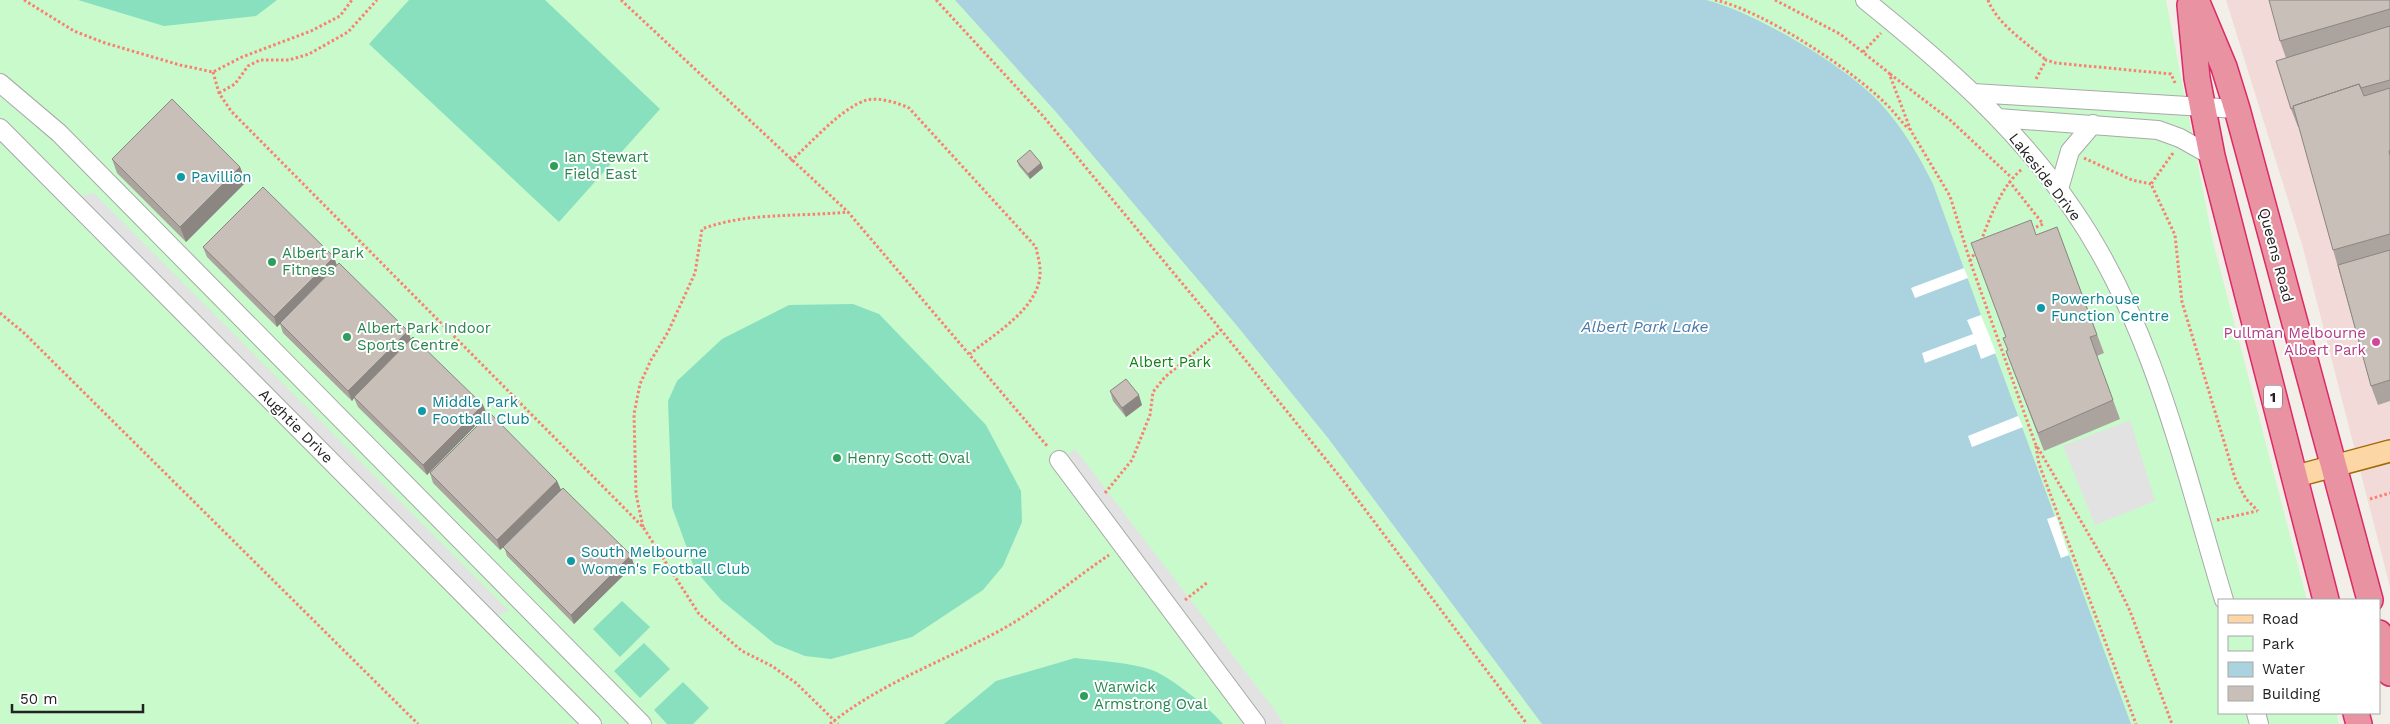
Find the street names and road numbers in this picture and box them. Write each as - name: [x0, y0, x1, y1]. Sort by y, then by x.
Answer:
- street label: Lakeside Drive: [2005, 129, 2085, 225]
- street label: Queens Road: [2255, 206, 2297, 304]
- street label: Aughtie Drive: [255, 385, 337, 467]
- road number: 1: [2264, 386, 2282, 408]

